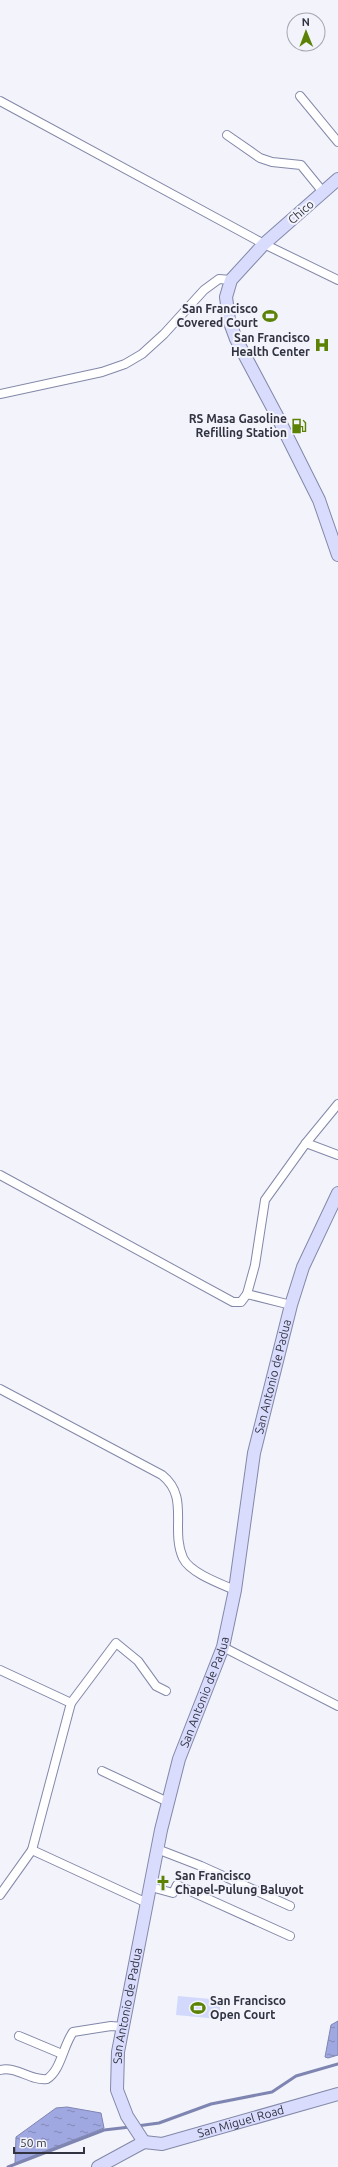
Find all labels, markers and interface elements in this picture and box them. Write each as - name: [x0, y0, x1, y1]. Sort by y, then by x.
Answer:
- north arrow: [286, 12, 326, 52]
- text: N: [302, 16, 310, 28]
- street label: Chico: [285, 197, 316, 226]
- place label: San Francisco Covered Court: [176, 302, 258, 329]
- sports icon: San Francisco Covered Court: [261, 307, 279, 325]
- place label: San Francisco Health Center: [231, 331, 310, 358]
- hospital icon: San Francisco Health Center: [313, 336, 331, 354]
- place label: RS Masa Gasoline Refilling Station: [189, 412, 287, 439]
- fuel station icon: RS Masa Gasoline Refilling Station: [290, 417, 308, 435]
- street label: San Antonio de Padua: [252, 1318, 293, 1435]
- street label: San Antonio de Padua: [177, 1636, 231, 1749]
- place label: San Francisco Chapel-Pulung Baluyot: [175, 1869, 304, 1896]
- church icon: San Francisco Chapel-Pulung Baluyot: [154, 1874, 172, 1892]
- street label: San Antonio de Padua: [111, 1947, 144, 2064]
- place label: San Francisco Open Court: [210, 1994, 286, 2021]
- sports icon: San Francisco Open Court: [189, 1999, 207, 2017]
- street label: San Miguel Road: [196, 2103, 285, 2140]
- scale bar: [14, 2129, 84, 2155]
- text: 50 m: [20, 2136, 47, 2149]

